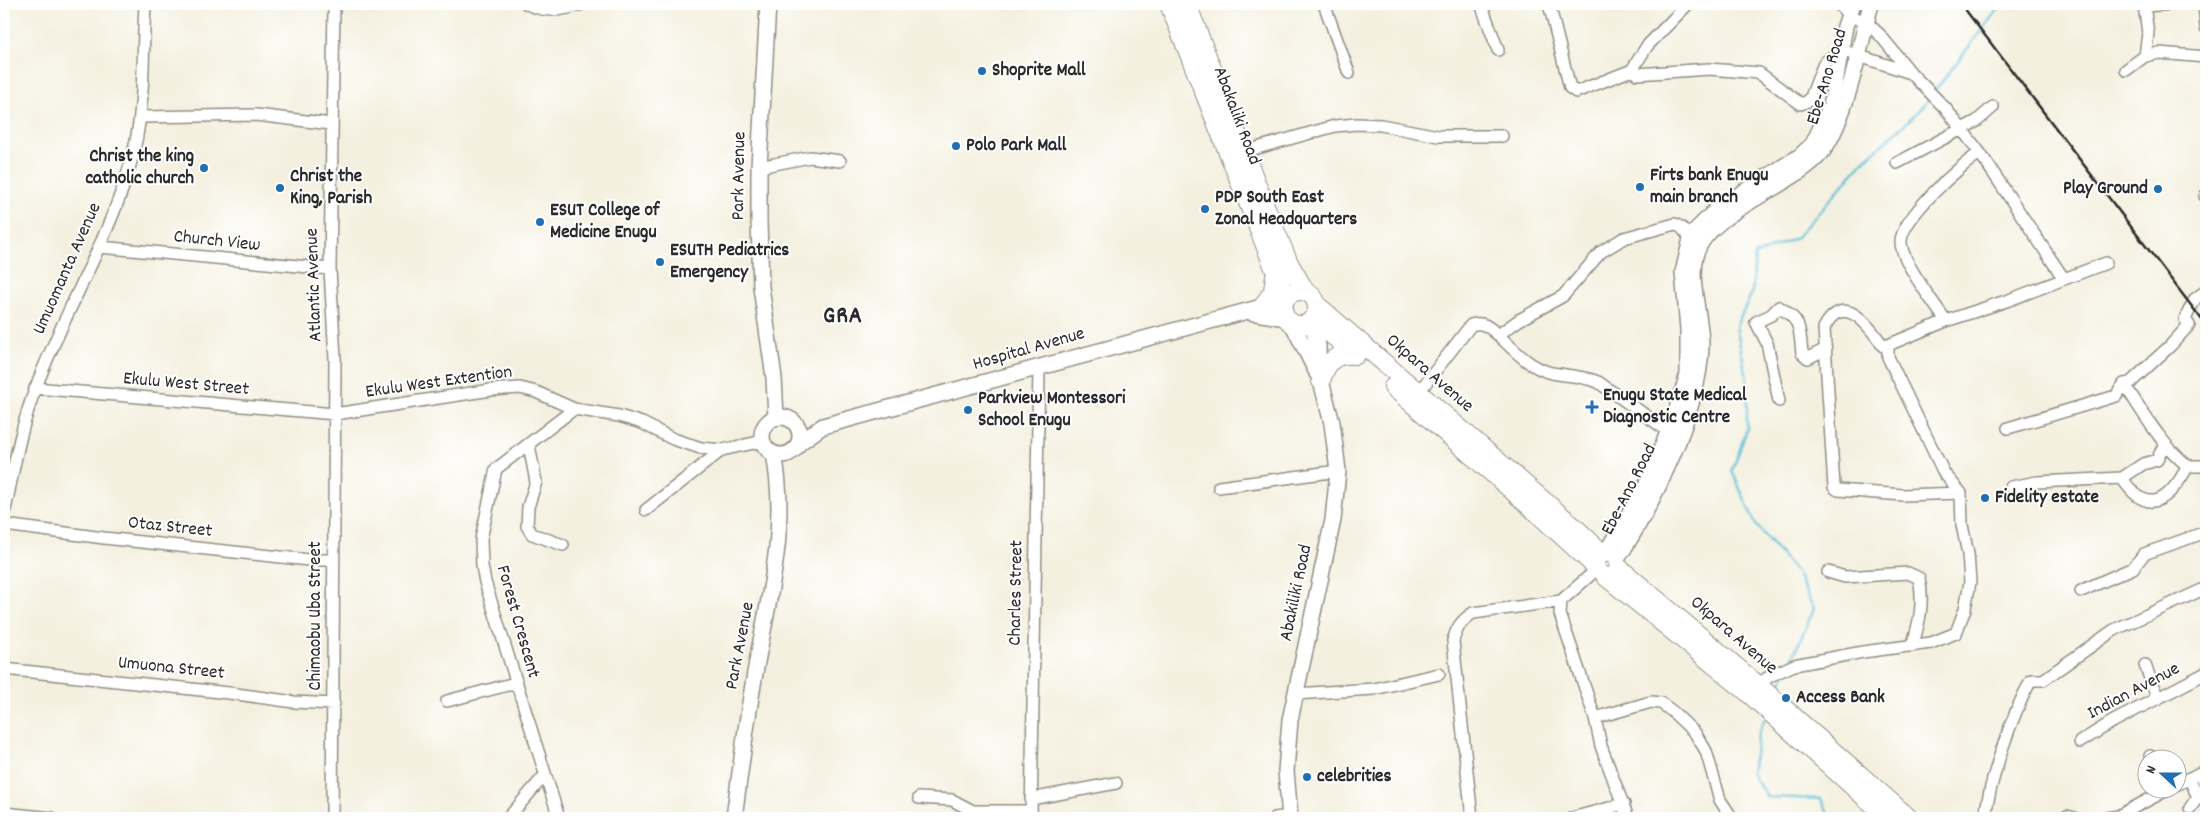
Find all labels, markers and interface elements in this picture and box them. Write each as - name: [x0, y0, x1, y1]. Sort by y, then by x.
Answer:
- street label: Ebe-Ano Road: [1801, 26, 1855, 128]
- place label: Shoprite Mall: [992, 58, 1086, 85]
- street label: Abakaliki Road: [1205, 63, 1267, 169]
- marker: Shoprite Mall: [976, 65, 988, 77]
- street label: Park Avenue: [726, 131, 754, 221]
- place label: Polo Park Mall: [966, 133, 1067, 160]
- marker: Polo Park Mall: [950, 140, 962, 152]
- place label: Christ the king catholic church: [85, 144, 194, 193]
- marker: Christ the king catholic church: [198, 162, 210, 174]
- place label: Firts bank Enugu main branch: [1650, 163, 1769, 212]
- place label: Christ the King, Parish: [290, 164, 372, 213]
- place label: Play Ground: [2063, 176, 2148, 203]
- marker: Firts bank Enugu main branch: [1634, 181, 1646, 193]
- marker: Christ the King, Parish: [274, 182, 286, 194]
- marker: Play Ground: [2152, 183, 2164, 195]
- place label: PDP South East Zonal Headquarters: [1215, 185, 1357, 234]
- place label: ESUT College of Medicine Enugu: [550, 198, 661, 247]
- street label: Umuomanta Avenue: [27, 199, 109, 339]
- marker: PDP South East Zonal Headquarters: [1199, 203, 1211, 215]
- marker: ESUT College of Medicine Enugu: [534, 216, 546, 228]
- street label: Church View: [172, 224, 262, 260]
- street label: Atlantic Avenue: [300, 228, 330, 342]
- place label: ESUTH Pediatrics Emergency: [670, 238, 789, 287]
- marker: ESUTH Pediatrics Emergency: [654, 256, 666, 268]
- district label: GRA: [823, 300, 863, 334]
- street label: Hospital Avenue: [970, 321, 1088, 379]
- street label: Okpara Avenue: [1379, 328, 1479, 420]
- street label: Ekulu West Extention: [364, 359, 514, 407]
- street label: Ekulu West Street: [122, 366, 250, 404]
- place label: Enugu State Medical Diagnostic Centre: [1603, 383, 1747, 432]
- place label: Parkview Montessori School Enugu: [978, 386, 1126, 435]
- marker: Enugu State Medical Diagnostic Centre: [1585, 400, 1599, 414]
- marker: Parkview Montessori School Enugu: [962, 404, 974, 416]
- street label: Ebe-Ano Road: [1595, 440, 1665, 540]
- place label: Fidelity estate: [1995, 485, 2099, 512]
- marker: Fidelity estate: [1979, 492, 1991, 504]
- street label: Otaz Street: [127, 510, 213, 546]
- street label: Charles Street: [1003, 540, 1031, 646]
- street label: Chimaobu Uba Street: [303, 541, 330, 691]
- street label: Abakiliki Road: [1274, 542, 1320, 644]
- street label: Forest Crescent: [488, 562, 546, 682]
- street label: Okpara Avenue: [1683, 590, 1783, 682]
- street label: Park Avenue: [719, 600, 763, 692]
- street label: Umuona Street: [116, 650, 226, 688]
- street label: Indian Avenue: [2083, 656, 2185, 728]
- place label: Access Bank: [1796, 685, 1885, 712]
- marker: Access Bank: [1780, 692, 1792, 704]
- north arrow: [2138, 750, 2188, 800]
- text: N: [2141, 763, 2162, 777]
- place label: celebrities: [1317, 764, 1391, 791]
- marker: celebrities: [1301, 771, 1313, 783]

